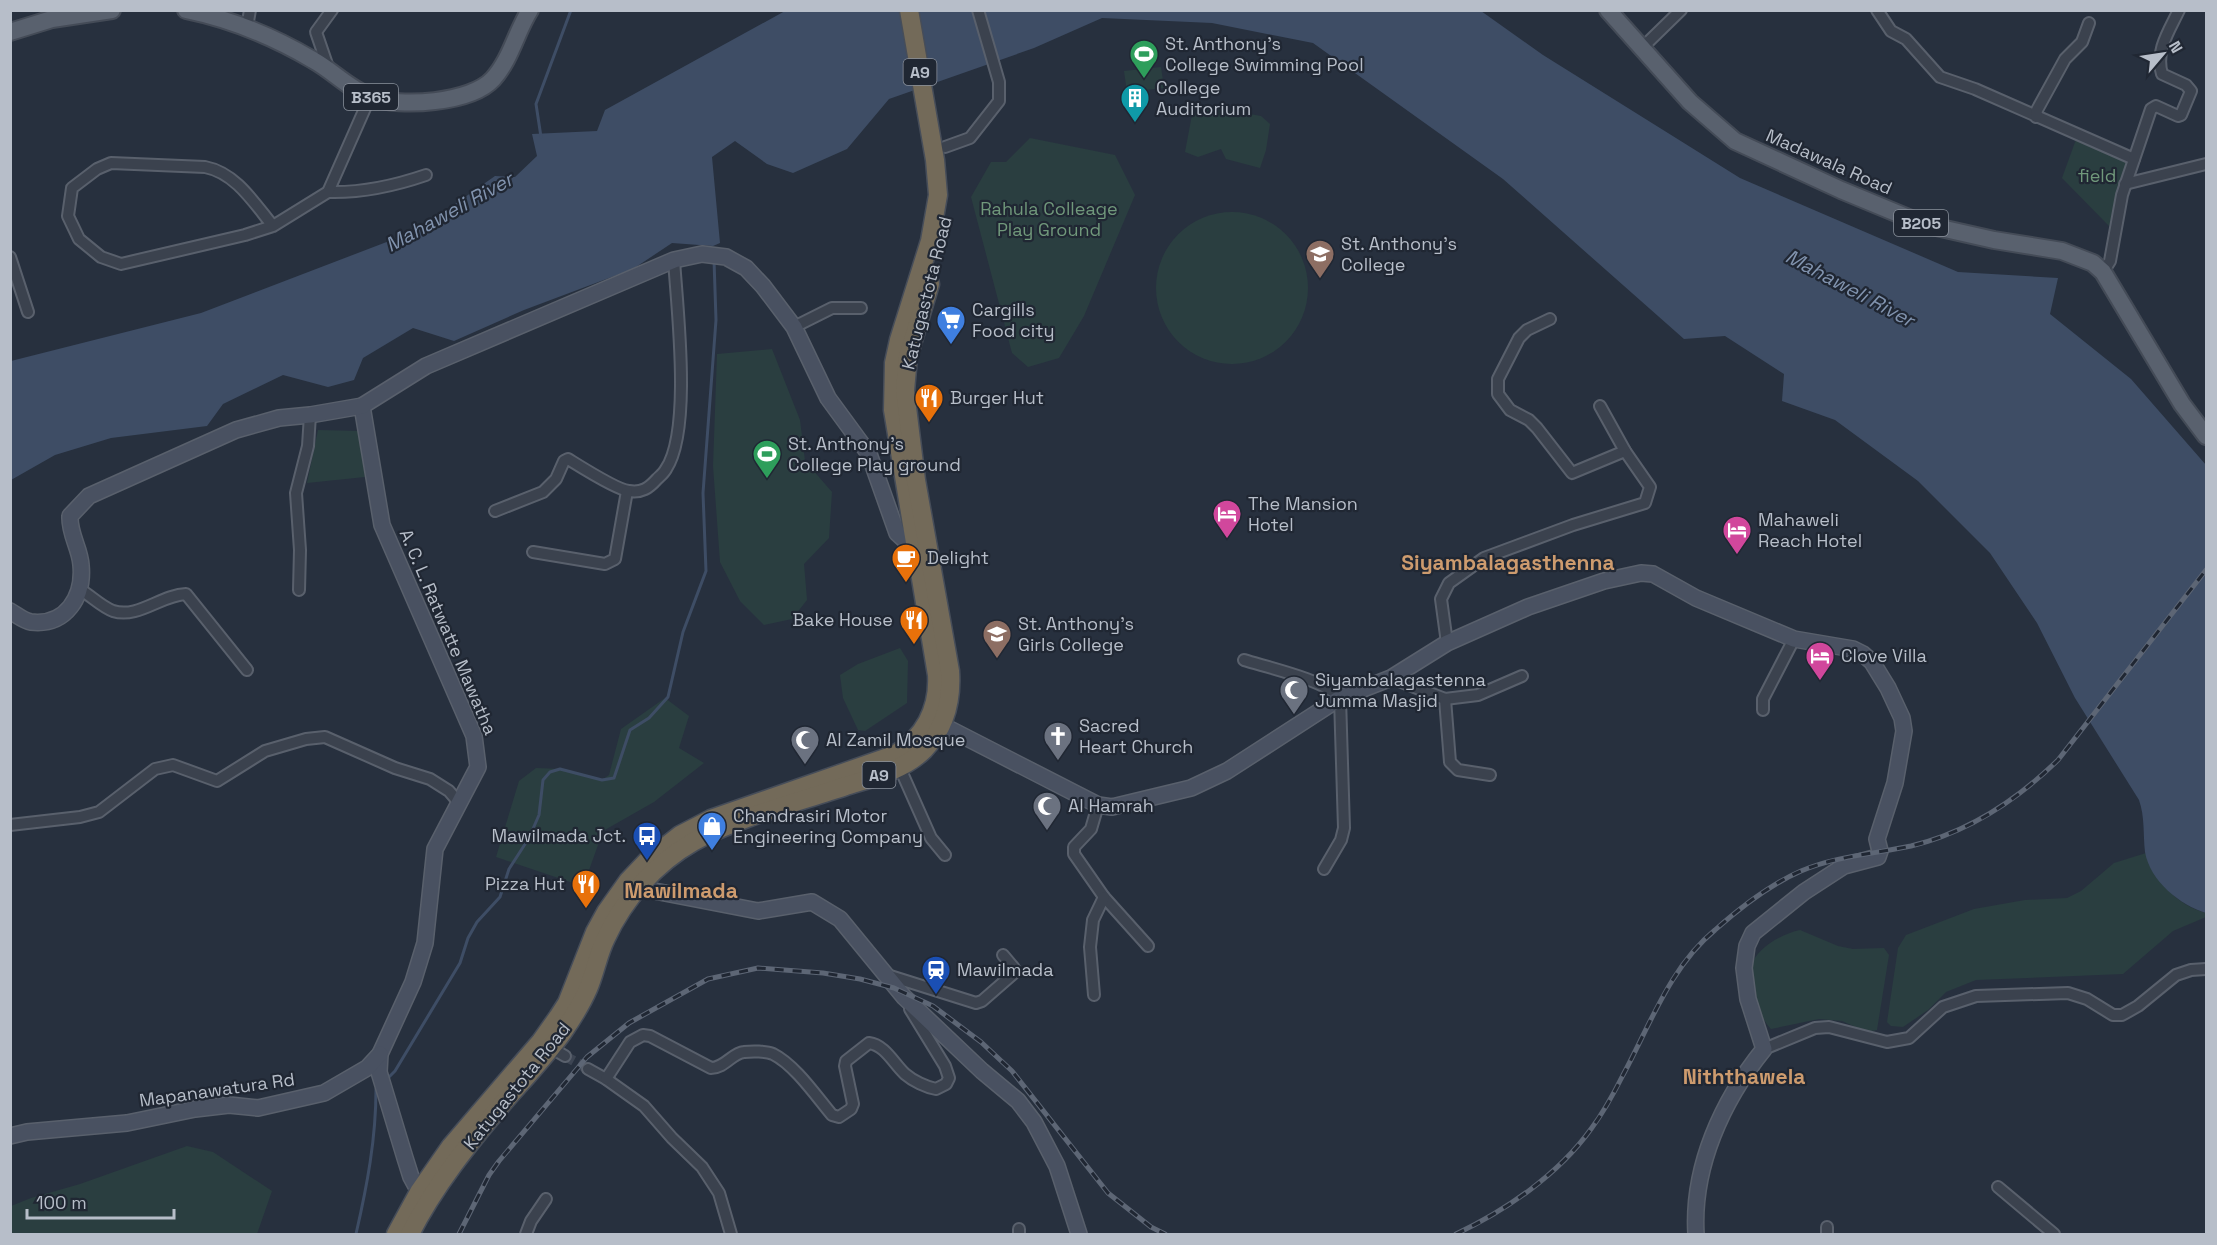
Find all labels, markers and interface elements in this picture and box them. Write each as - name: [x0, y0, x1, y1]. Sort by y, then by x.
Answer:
- north arrow: [2133, 24, 2193, 84]
- place label: St. Anthony's College Swimming Pool: [1165, 32, 1364, 76]
- text: N: [2164, 37, 2187, 57]
- sports icon: St. Anthony's College Swimming Pool: [1128, 38, 1160, 80]
- road number: A9: [904, 59, 936, 85]
- place label: College Auditorium: [1156, 76, 1251, 120]
- building icon: College Auditorium: [1119, 82, 1151, 124]
- road number: B365: [344, 84, 398, 110]
- street label: Madawala Road: [1763, 123, 1896, 200]
- park label: field: [2078, 164, 2116, 187]
- water label: Mahaweli River: [380, 165, 520, 258]
- park label: Rahula Colleage Play Ground: [980, 197, 1118, 241]
- road number: B205: [1894, 210, 1948, 236]
- street label: Katugastota Road: [896, 214, 957, 372]
- place label: St. Anthony's College: [1341, 232, 1457, 276]
- school or university icon: St. Anthony's College: [1304, 238, 1336, 280]
- water label: Mahaweli River: [1781, 243, 1921, 334]
- place label: Cargills Food city: [972, 298, 1055, 342]
- supermarket icon: Cargills Food city: [935, 304, 967, 346]
- restaurant icon: Burger Hut: [913, 382, 945, 424]
- place label: Burger Hut: [950, 386, 1044, 409]
- place label: St. Anthony's College Play ground: [788, 432, 961, 476]
- sports icon: St. Anthony's College Play ground: [751, 438, 783, 480]
- place label: The Mansion Hotel: [1248, 492, 1358, 536]
- hotel icon: The Mansion Hotel: [1211, 498, 1243, 540]
- place label: Mahaweli Reach Hotel: [1758, 508, 1862, 552]
- hotel icon: Mahaweli Reach Hotel: [1721, 514, 1753, 556]
- street label: A. C. L. Ratwatte Mawatha: [395, 525, 502, 738]
- cafe icon: Delight: [890, 542, 922, 584]
- place label: Delight: [927, 546, 989, 569]
- district label: Siyambalagasthenna: [1401, 549, 1615, 576]
- restaurant icon: Bake House: [898, 604, 930, 646]
- place label: Bake House: [792, 608, 893, 631]
- place label: St. Anthony's Girls College: [1018, 612, 1134, 656]
- school or university icon: St. Anthony's Girls College: [981, 618, 1013, 660]
- hotel icon: Clove Villa: [1804, 640, 1836, 682]
- place label: Clove Villa: [1841, 644, 1927, 667]
- place label: Siyambalagastenna Jumma Masjid: [1315, 668, 1486, 712]
- mosque icon: Siyambalagastenna Jumma Masjid: [1278, 674, 1310, 716]
- place label: Sacred Heart Church: [1079, 714, 1193, 758]
- church icon: Sacred Heart Church: [1042, 720, 1074, 762]
- mosque icon: Al Zamil Mosque: [789, 724, 821, 766]
- place label: Al Zamil Mosque: [826, 728, 965, 751]
- road number: A9: [862, 762, 896, 788]
- mosque icon: Al Hamrah: [1031, 790, 1063, 832]
- place label: Al Hamrah: [1068, 794, 1154, 817]
- place label: Chandrasiri Motor Engineering Company: [733, 804, 923, 848]
- shop icon: Chandrasiri Motor Engineering Company: [696, 810, 728, 852]
- bus stop icon: Mawilmada Jct.: [631, 820, 663, 862]
- place label: Mawilmada Jct.: [491, 824, 626, 847]
- restaurant icon: Pizza Hut: [570, 868, 602, 910]
- place label: Pizza Hut: [485, 872, 565, 895]
- district label: Mawilmada: [624, 877, 738, 904]
- station icon: Mawilmada: [920, 954, 952, 996]
- place label: Mawilmada: [957, 958, 1054, 981]
- street label: Katugastota Road: [458, 1017, 575, 1154]
- district label: Niththawela: [1683, 1063, 1805, 1090]
- street label: Mapanawatura Rd: [138, 1067, 296, 1112]
- scale bar: [27, 1182, 174, 1220]
- text: 100 m: [36, 1191, 87, 1214]

